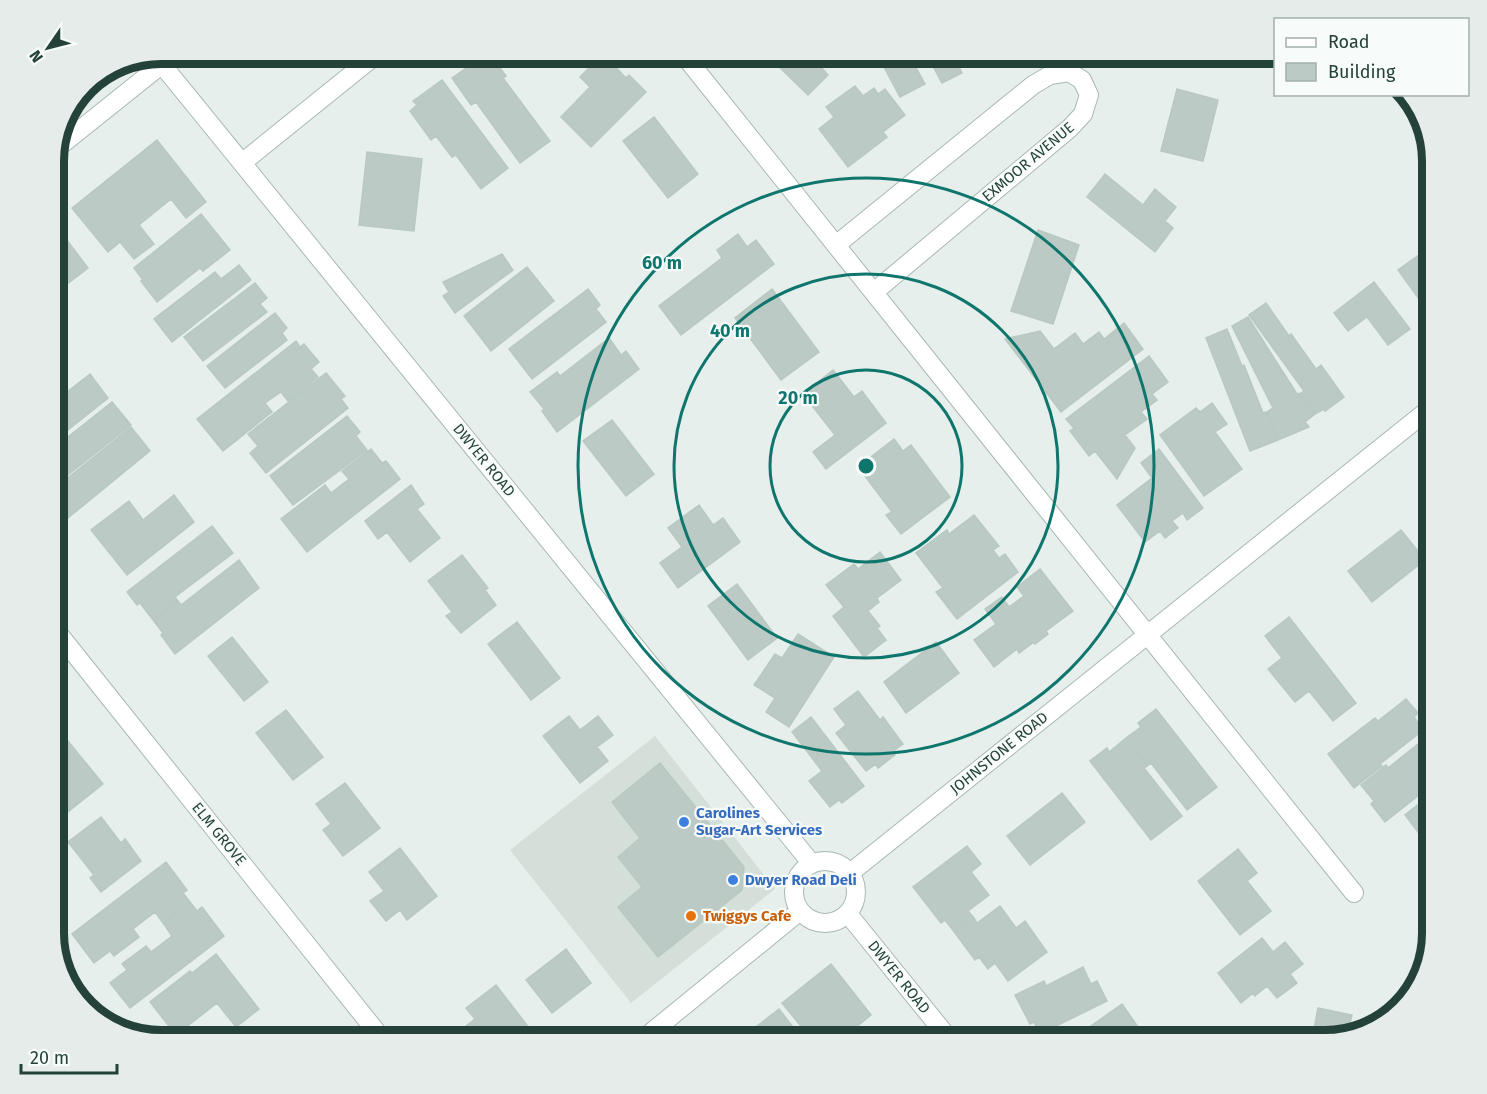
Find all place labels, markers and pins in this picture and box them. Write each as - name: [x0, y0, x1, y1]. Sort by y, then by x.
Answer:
- centre of rings: [856, 456, 876, 476]
- place label: Carolines Sugar-Art Services: [696, 804, 822, 839]
- marker: Carolines Sugar-Art Services: [677, 815, 691, 829]
- place label: Dwyer Road Deli: [745, 871, 857, 889]
- marker: Dwyer Road Deli: [726, 873, 740, 887]
- place label: Twiggys Cafe: [703, 907, 791, 925]
- marker: Twiggys Cafe: [684, 909, 698, 923]

